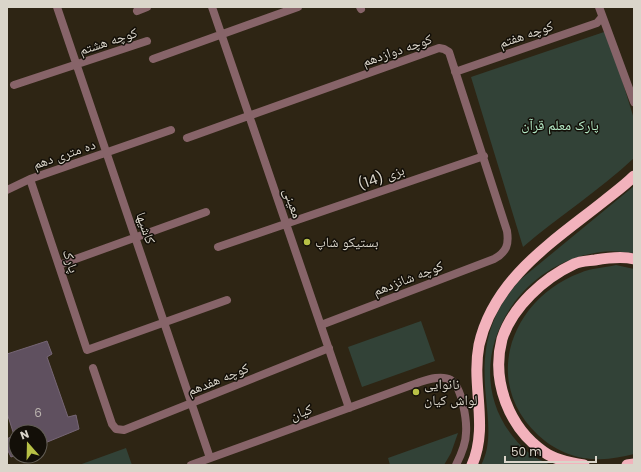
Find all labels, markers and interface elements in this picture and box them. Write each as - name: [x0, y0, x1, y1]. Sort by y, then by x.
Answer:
- street label: کوچه هفتم: [496, 15, 556, 53]
- street label: کوچه هشتم: [76, 22, 140, 60]
- street label: کوچه دوازدهم: [359, 29, 435, 71]
- park label: پارک معلم قرآن: [521, 115, 599, 135]
- street label: ده متری دهم: [30, 134, 98, 174]
- street label: بزی (14): [355, 160, 407, 194]
- street label: معینی: [279, 185, 307, 221]
- street label: کاشیها: [131, 209, 161, 247]
- place label: بستیکو شاپ: [315, 232, 379, 252]
- marker: بستیکو شاپ: [302, 237, 312, 247]
- street label: پارک: [58, 247, 84, 276]
- street label: کوچه شانزدهم: [370, 255, 446, 301]
- street label: کوچه هفدهم: [184, 357, 252, 400]
- place label: نانوایی لواش کیان: [424, 374, 477, 410]
- marker: نانوایی لواش کیان: [411, 387, 421, 397]
- street label: کیان: [287, 399, 315, 425]
- house number: 6: [34, 404, 42, 421]
- north arrow: [8, 424, 48, 464]
- text: N: [18, 426, 31, 444]
- scale bar: [505, 438, 596, 464]
- text: 50 m: [511, 443, 542, 460]

